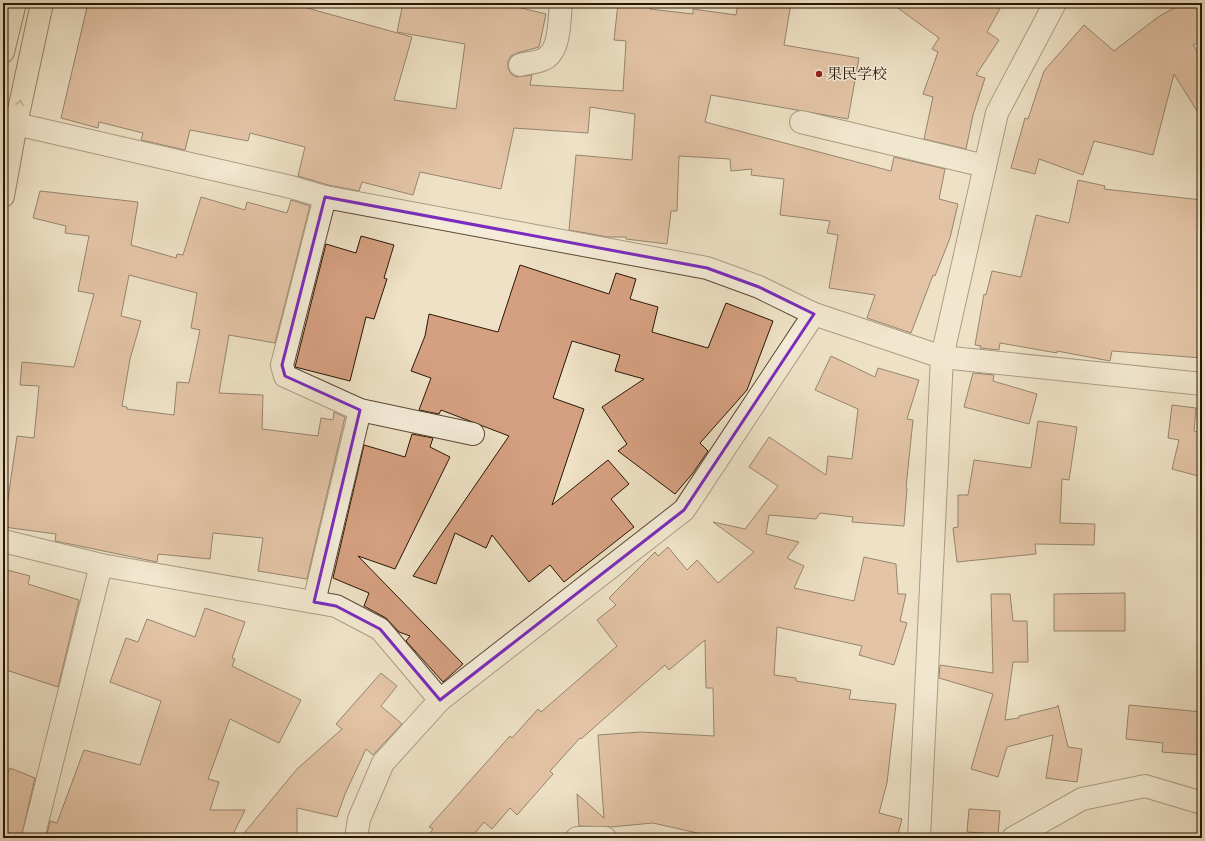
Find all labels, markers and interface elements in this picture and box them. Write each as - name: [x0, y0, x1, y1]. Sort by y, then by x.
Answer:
- place label: 果民学校: [827, 65, 887, 84]
- marker: 果民学校: [814, 69, 824, 79]
- one-way arrow: [15, 100, 24, 106]

